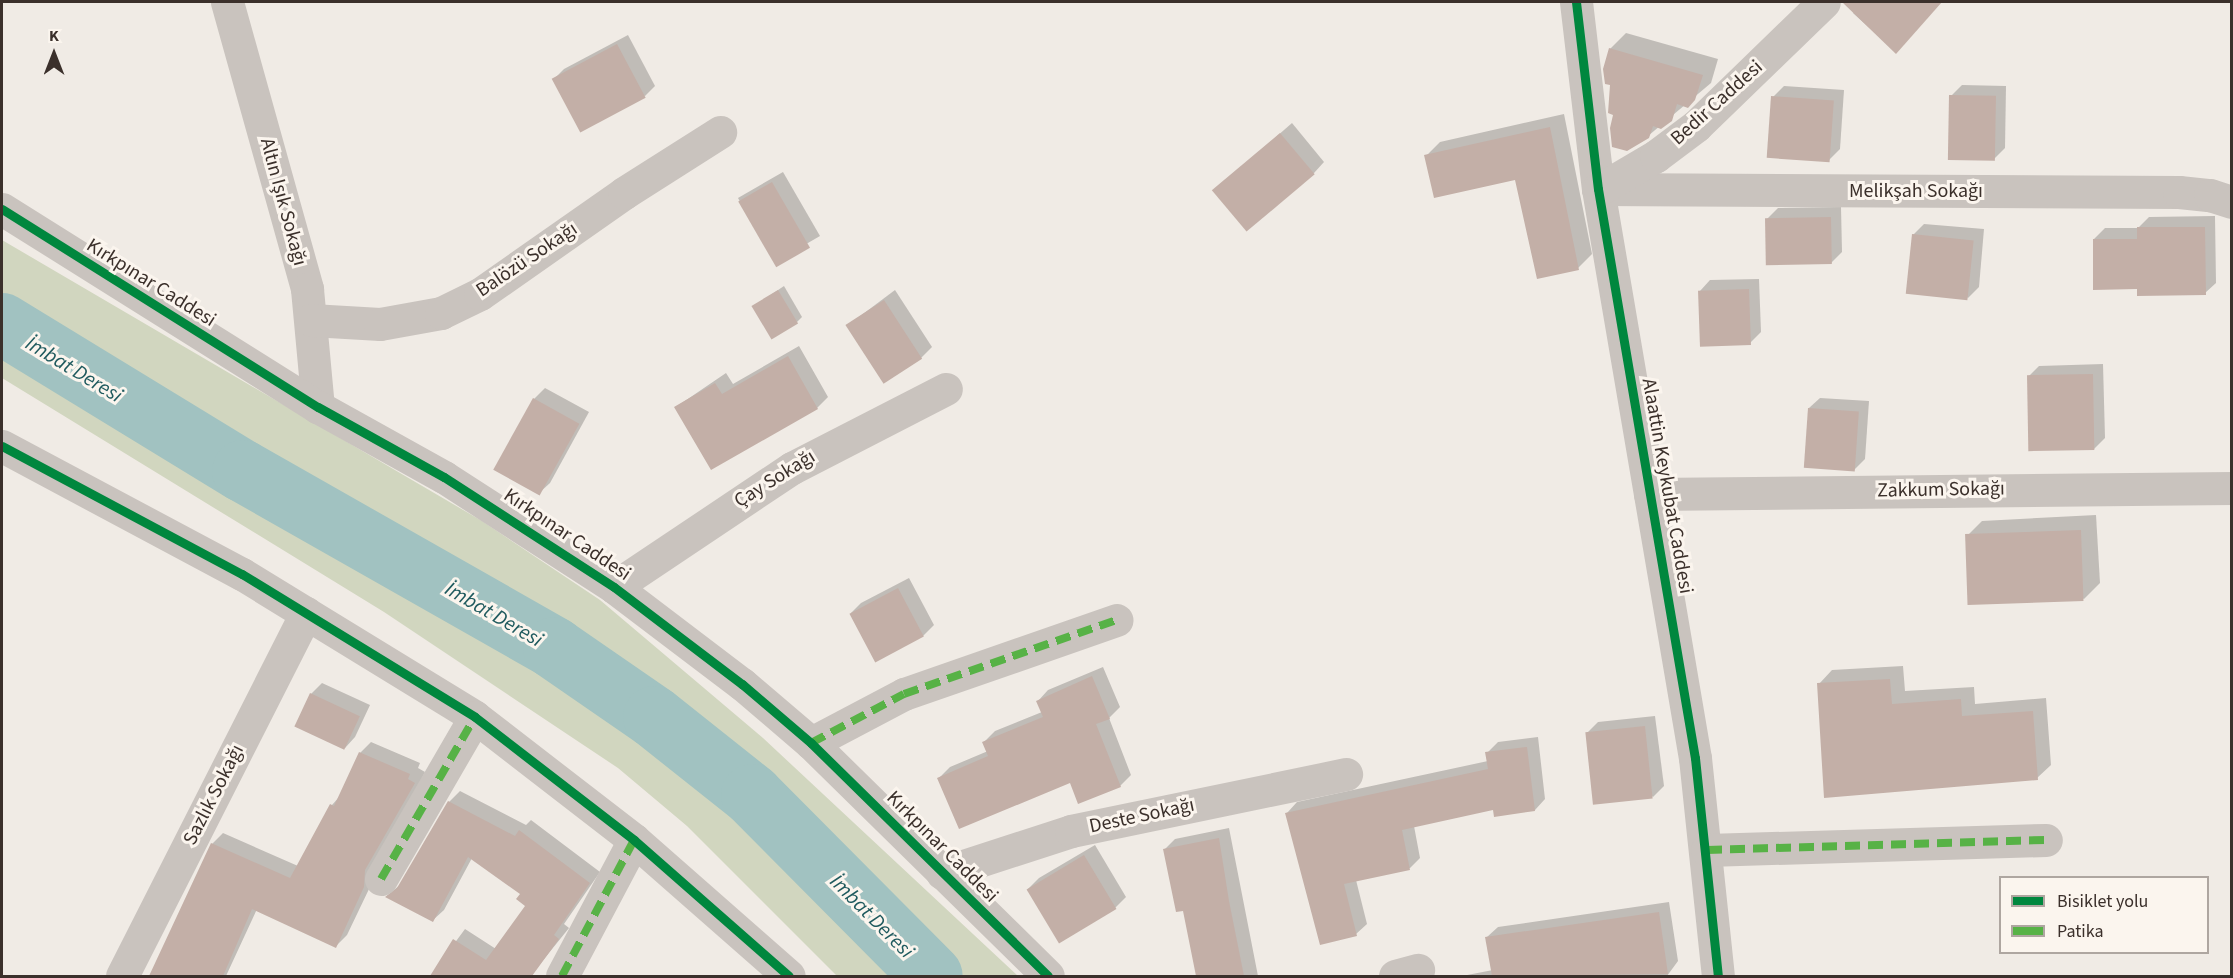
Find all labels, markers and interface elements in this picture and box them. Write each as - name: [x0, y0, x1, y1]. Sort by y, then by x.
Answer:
- north arrow: [24, 24, 84, 84]
- text: K: [49, 25, 59, 47]
- street label: Bedir Caddesi: [1666, 55, 1768, 151]
- street label: Altın Işık Sokağı: [254, 135, 312, 269]
- street label: Melikşah Sokağı: [1849, 179, 1983, 203]
- street label: Balözü Sokağı: [472, 217, 582, 303]
- street label: Kırkpınar Caddesi: [82, 234, 220, 332]
- water label: İmbat Deresi: [21, 330, 127, 408]
- street label: Alaattin Keykubat Caddesi: [1636, 376, 1698, 596]
- street label: Çay Sokağı: [730, 445, 820, 513]
- street label: Zakkum Sokağı: [1877, 477, 2005, 503]
- street label: Kırkpınar Caddesi: [499, 484, 635, 586]
- water label: İmbat Deresi: [441, 576, 547, 652]
- street label: Sazlık Sokağı: [178, 741, 250, 849]
- street label: Kırkpınar Caddesi: [881, 786, 1003, 908]
- street label: Deste Sokağı: [1087, 793, 1197, 839]
- water label: İmbat Deresi: [825, 869, 919, 963]
- legend: [1999, 876, 2209, 954]
- text: Bisiklet yolu: [2057, 889, 2148, 914]
- text: Patika: [2057, 919, 2104, 944]

